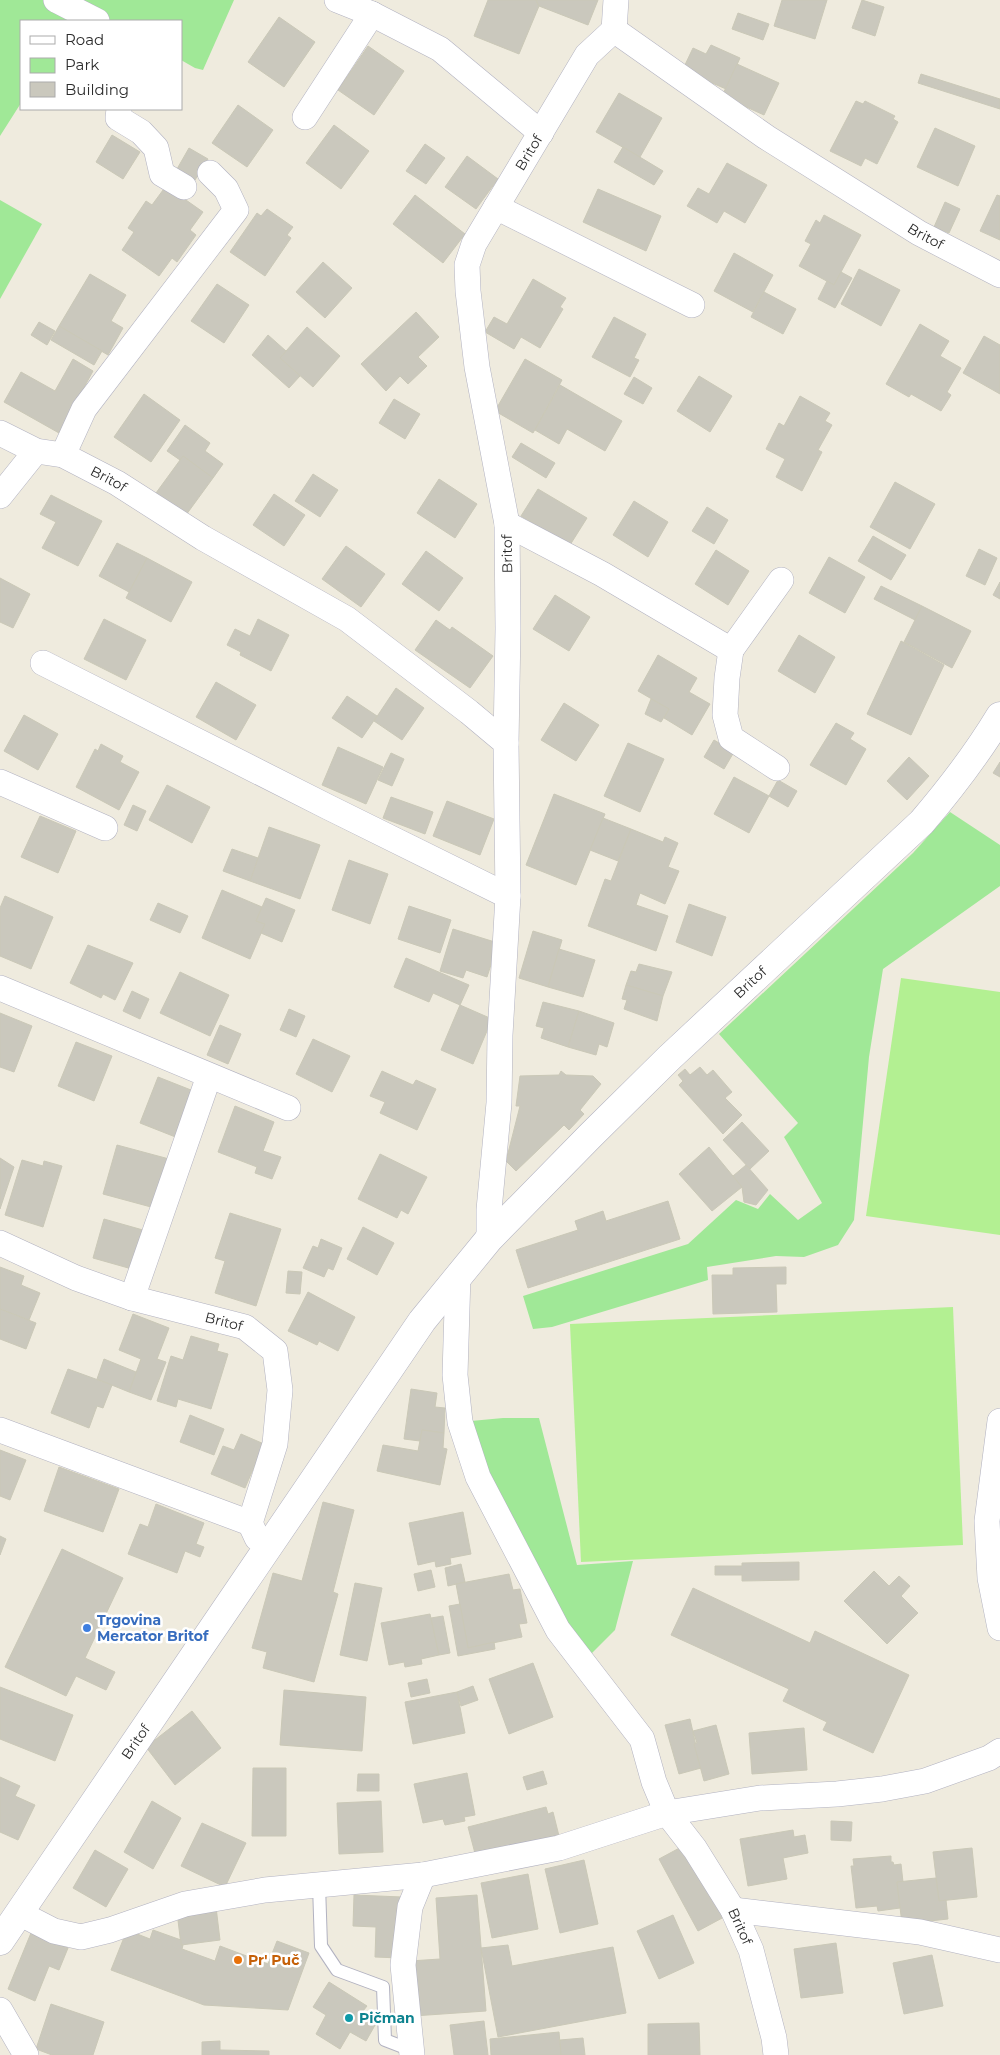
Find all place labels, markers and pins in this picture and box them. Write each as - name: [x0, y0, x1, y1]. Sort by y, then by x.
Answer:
- place label: Trgovina Mercator Britof: [97, 1611, 209, 1645]
- marker: Trgovina Mercator Britof: [81, 1622, 93, 1634]
- place label: Pr' Puč: [248, 1951, 300, 1969]
- marker: Pr' Puč: [232, 1954, 244, 1966]
- place label: Pičman: [359, 2009, 415, 2027]
- marker: Pičman: [343, 2012, 355, 2024]

